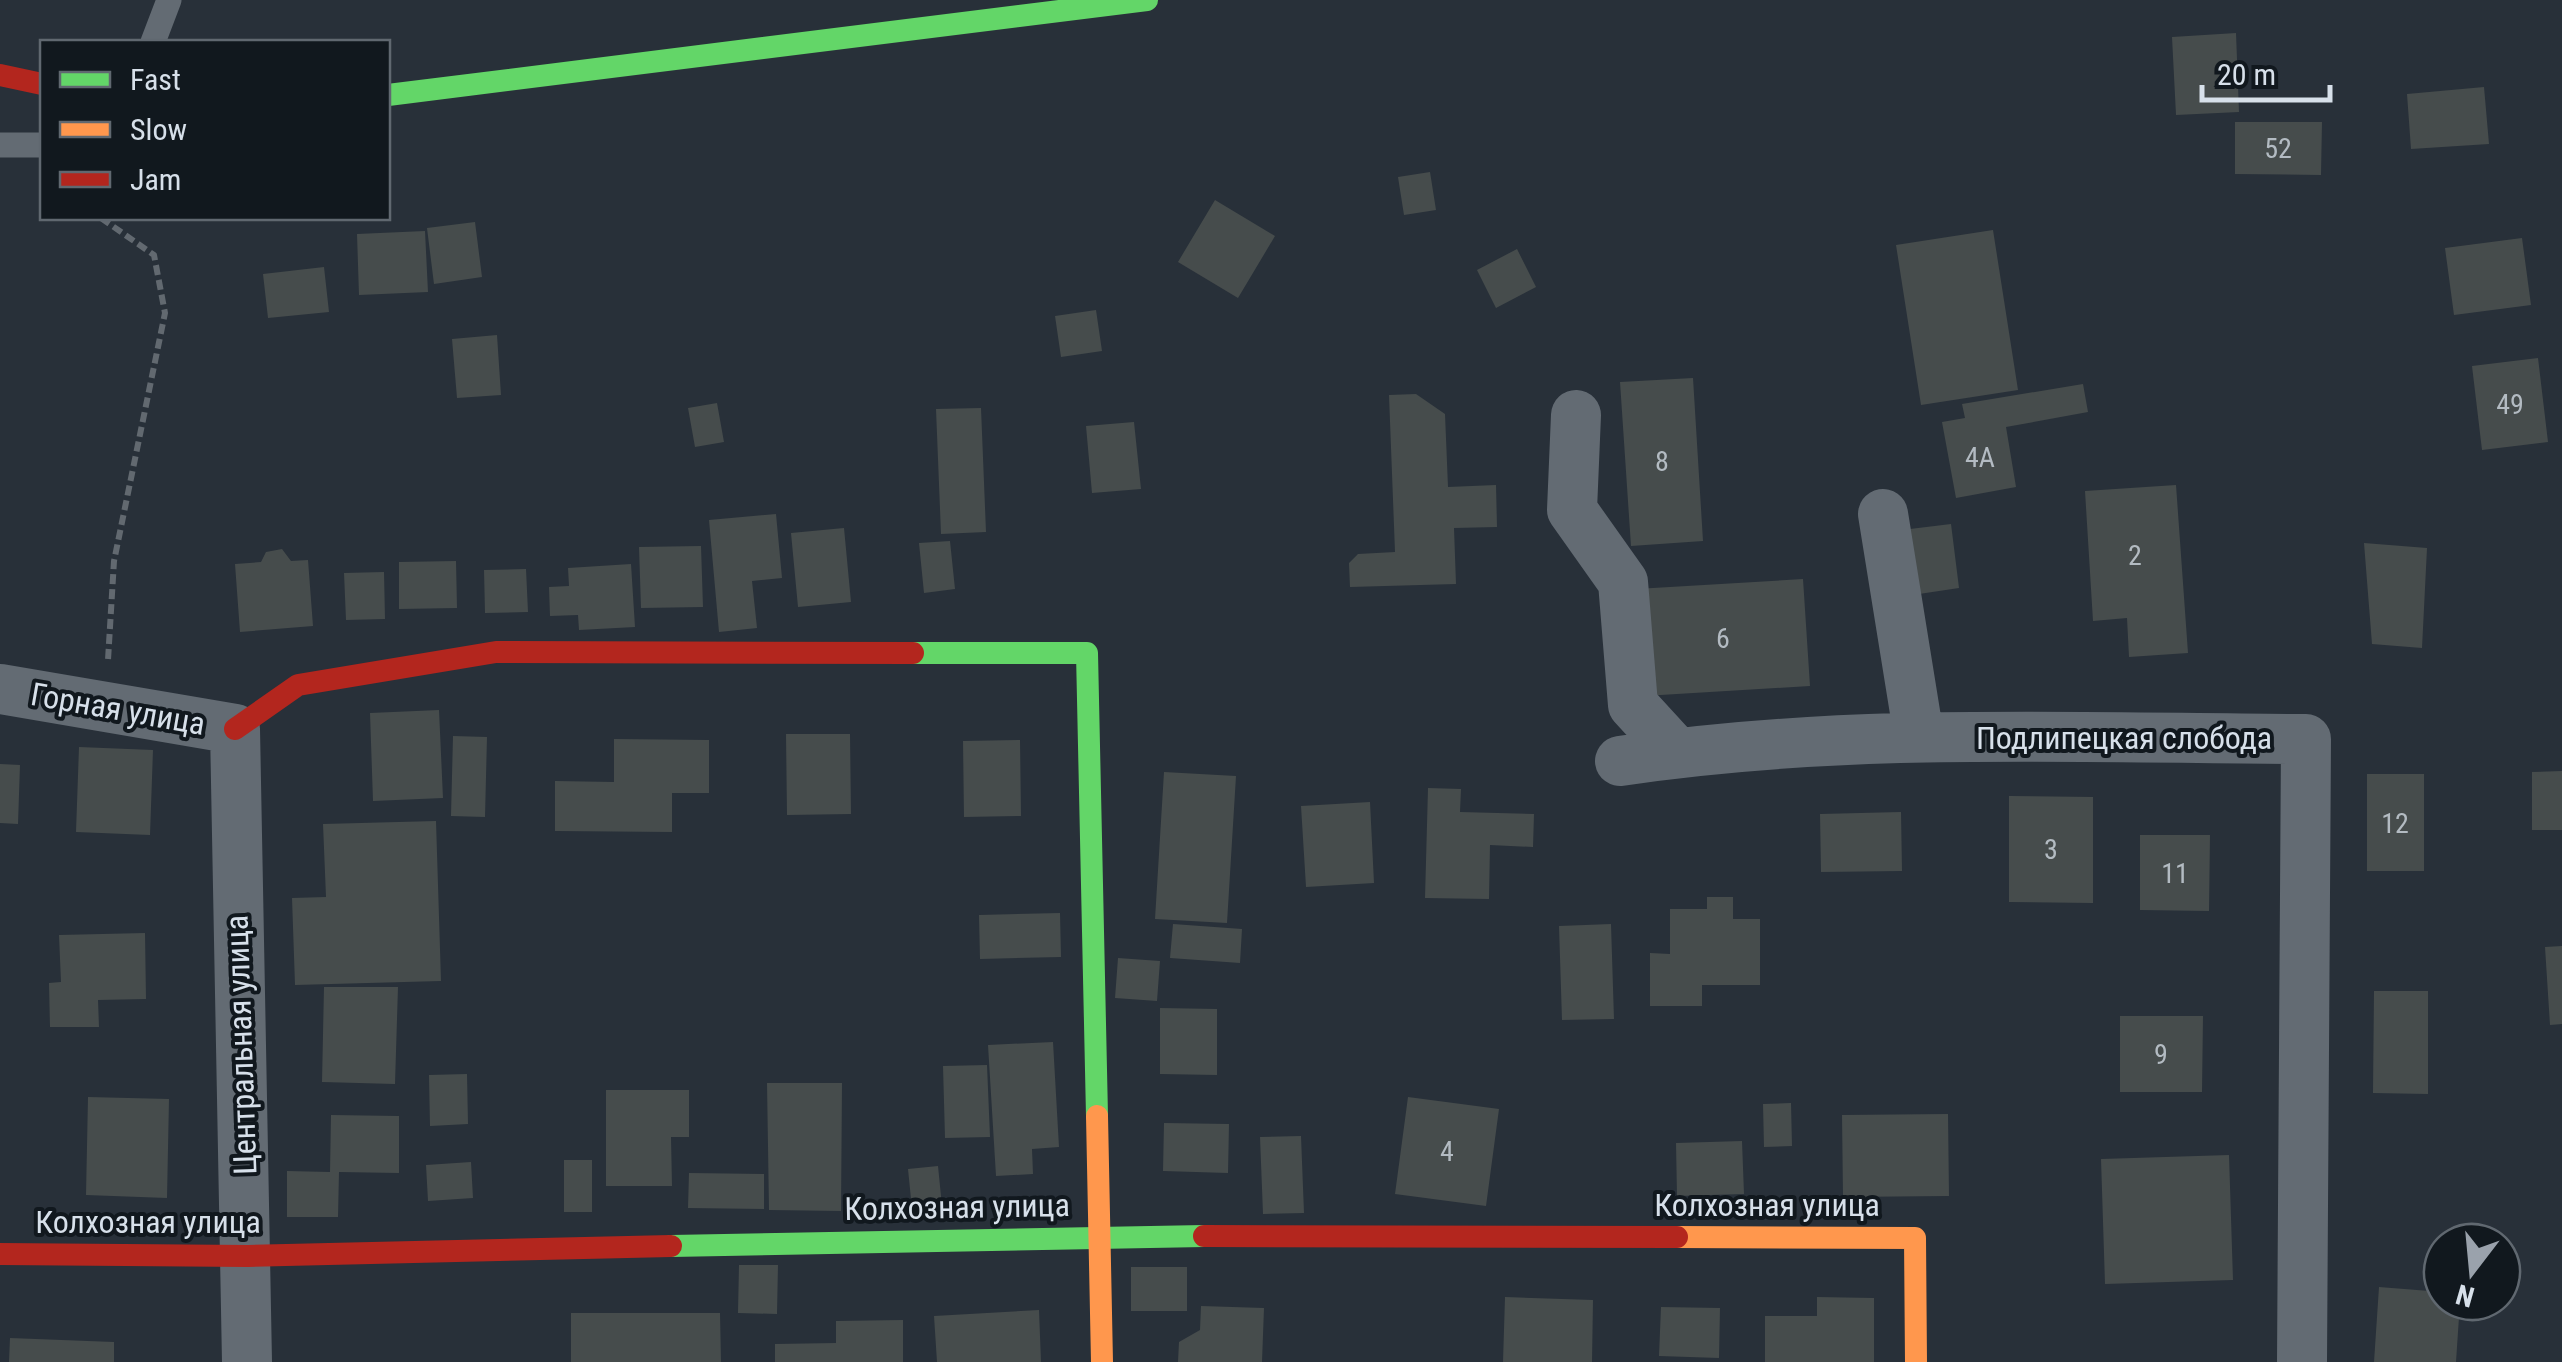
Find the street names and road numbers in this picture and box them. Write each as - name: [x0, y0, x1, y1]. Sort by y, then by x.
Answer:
- street label: Горная улица: [28, 675, 208, 743]
- street label: Подлипецкая слобода: [1976, 719, 2272, 757]
- street label: Центральная улица: [217, 914, 265, 1176]
- street label: Колхозная улица: [844, 1186, 1070, 1228]
- street label: Колхозная улица: [1654, 1186, 1880, 1224]
- street label: Колхозная улица: [35, 1203, 261, 1241]

